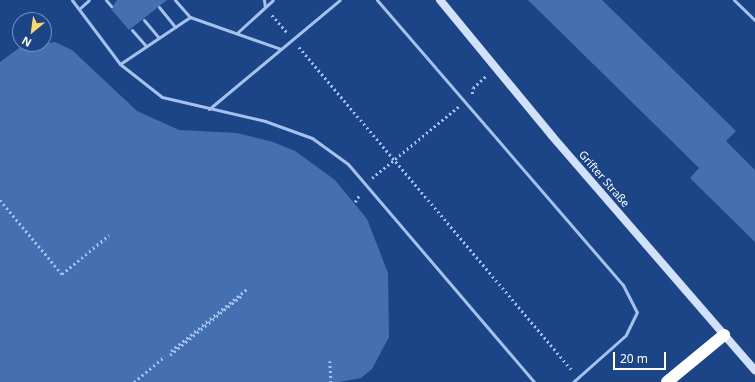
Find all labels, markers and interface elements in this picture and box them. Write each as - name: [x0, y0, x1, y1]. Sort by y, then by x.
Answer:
- north arrow: [12, 12, 52, 52]
- text: N: [19, 33, 34, 51]
- street label: Grifter Straße: [576, 148, 632, 210]
- scale bar: [615, 344, 668, 370]
- text: 20 m: [620, 350, 648, 367]

